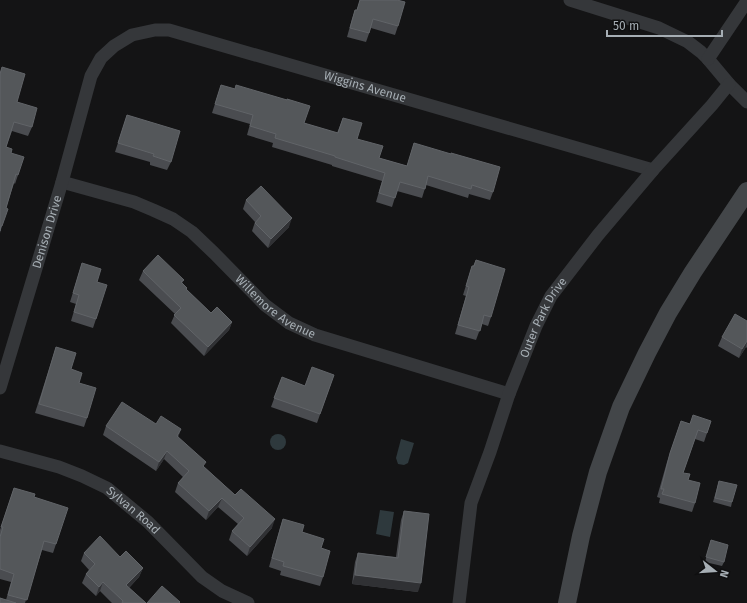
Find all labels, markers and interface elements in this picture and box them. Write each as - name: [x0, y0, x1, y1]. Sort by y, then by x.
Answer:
- scale bar: [607, 12, 722, 38]
- text: 50 m: [613, 19, 639, 33]
- street label: Wiggins Avenue: [322, 68, 408, 105]
- street label: Denison Drive: [29, 194, 65, 270]
- street label: Willemore Avenue: [232, 272, 318, 341]
- street label: Outer Park Drive: [517, 275, 570, 360]
- street label: Sylvan Road: [104, 484, 163, 537]
- north arrow: [695, 551, 735, 591]
- text: N: [717, 568, 731, 579]

